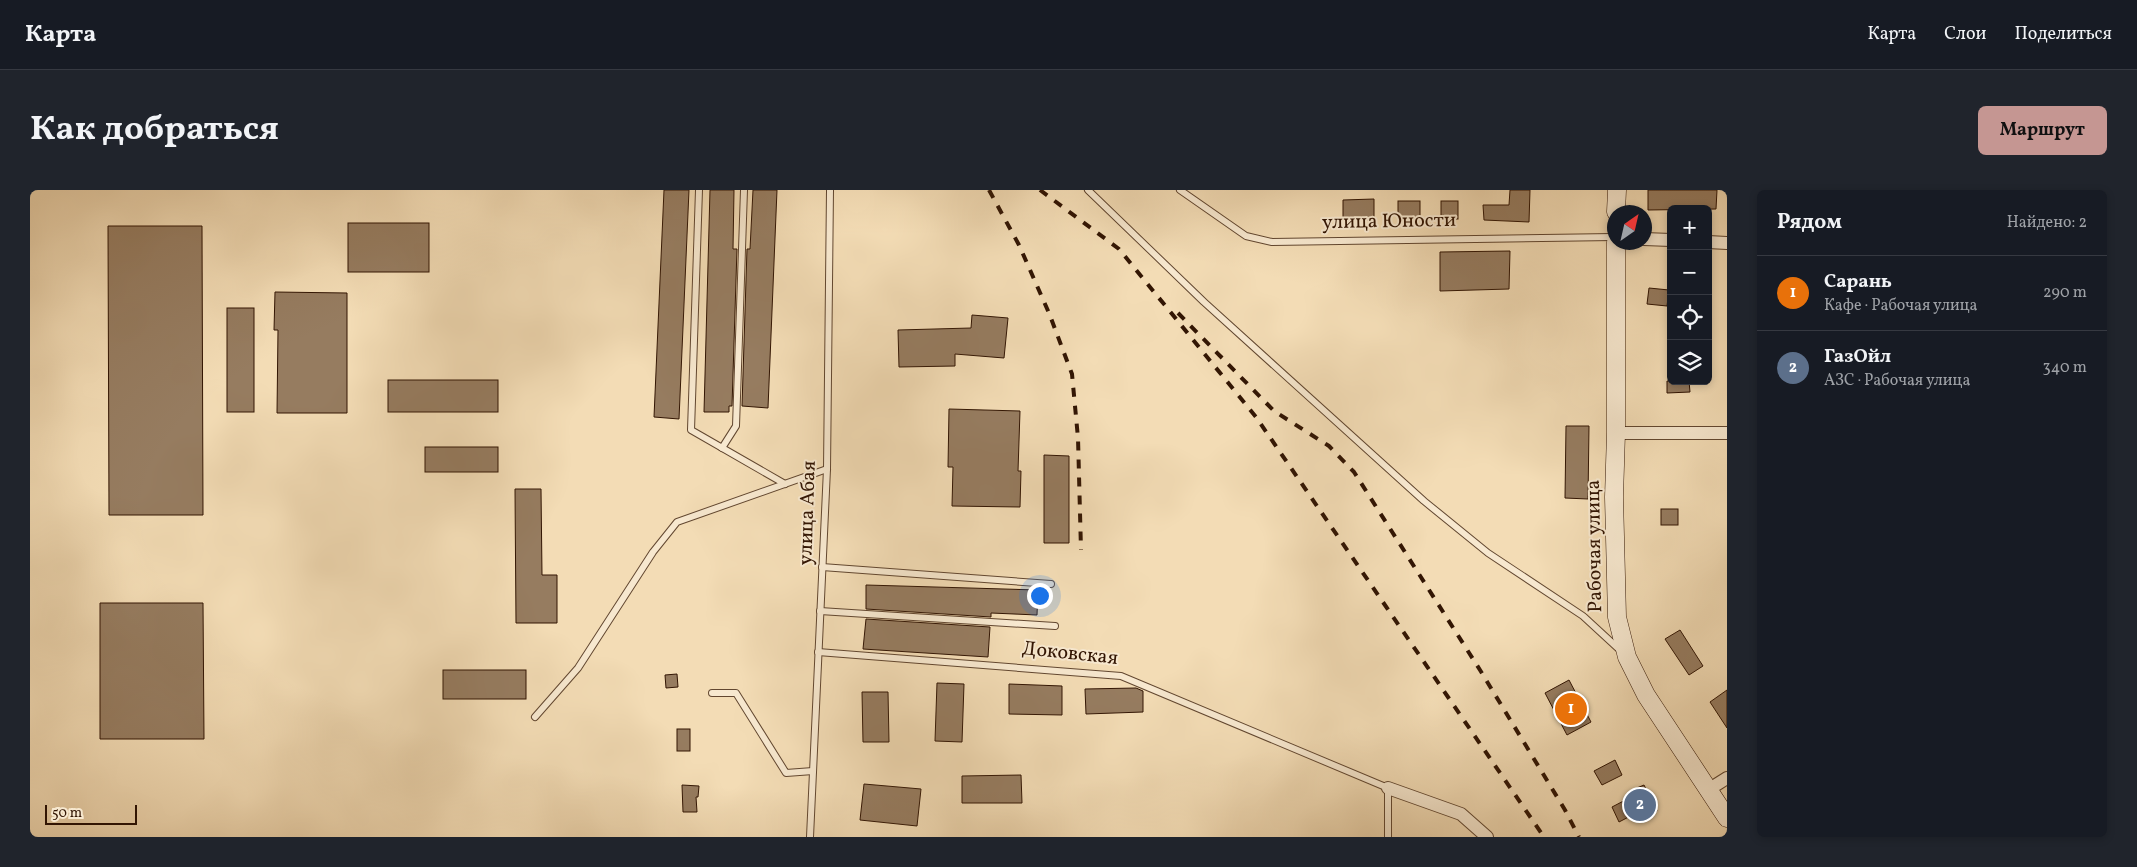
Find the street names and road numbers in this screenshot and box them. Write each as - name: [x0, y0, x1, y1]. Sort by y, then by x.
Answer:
- street label: улица Юности: [1322, 207, 1456, 237]
- street label: улица Абая: [792, 460, 824, 566]
- street label: Рабочая улица: [1580, 479, 1610, 613]
- street label: Доковская: [1021, 635, 1119, 673]

